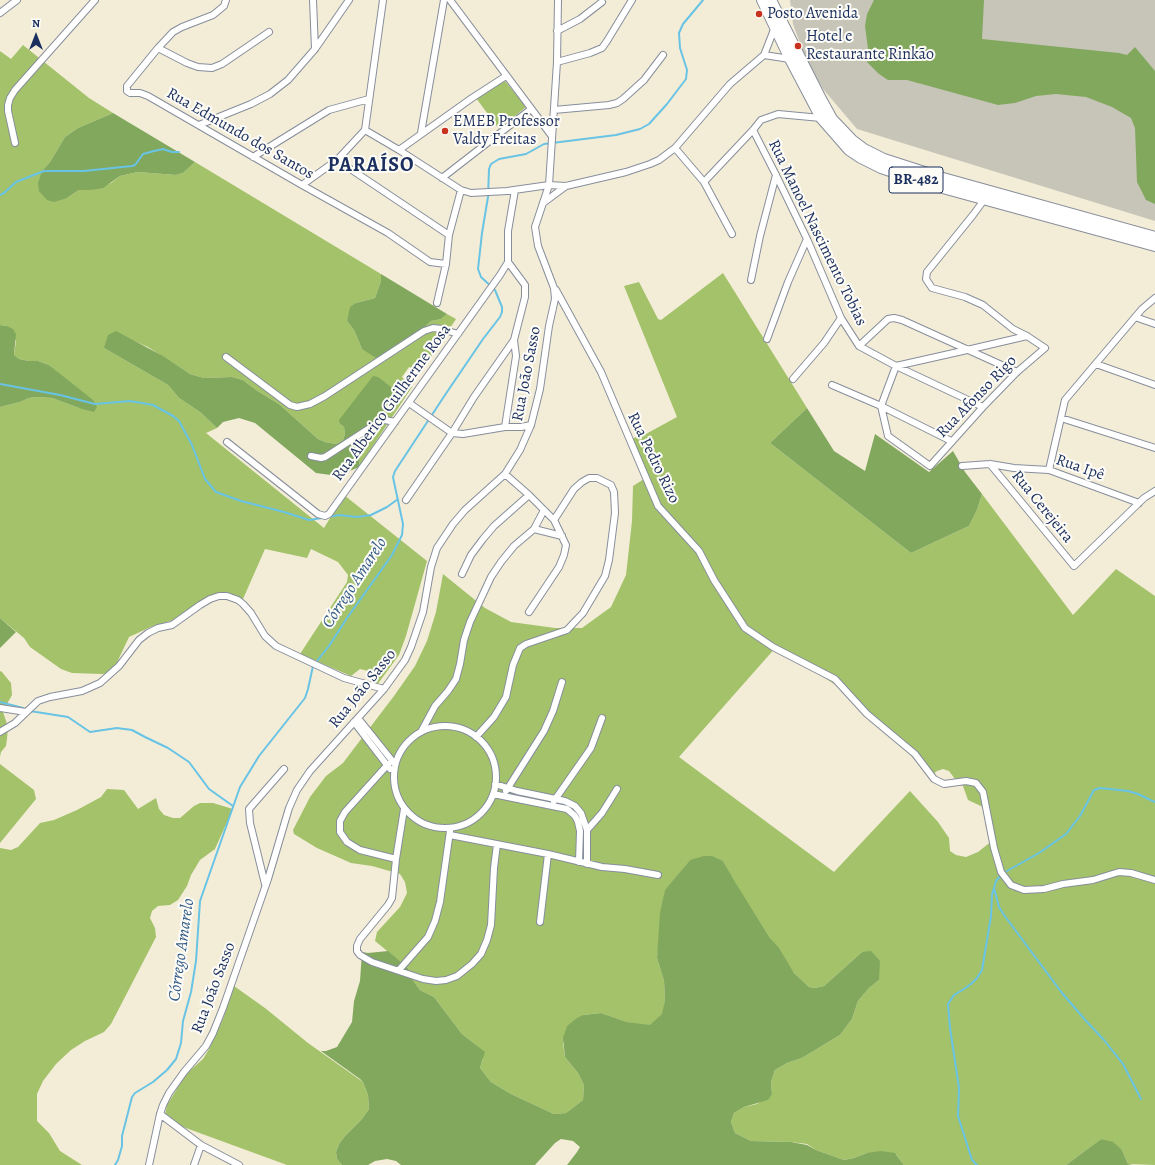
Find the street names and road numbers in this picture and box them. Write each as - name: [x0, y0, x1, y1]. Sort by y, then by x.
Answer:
- street label: Rua Edmundo dos Santos: [163, 84, 317, 184]
- street label: Rua Manoel Nascimento Tobias: [764, 137, 870, 329]
- road number: BR-482: [889, 167, 943, 193]
- street label: Rua Alberico Guilherme Rosa: [329, 321, 455, 485]
- street label: Rua João Sasso: [508, 325, 546, 423]
- street label: Rua Afonso Rigo: [933, 352, 1021, 442]
- street label: Rua Pedro Rizo: [623, 409, 683, 507]
- street label: Rua Ipê: [1053, 451, 1107, 485]
- street label: Rua Cerejeira: [1007, 467, 1077, 547]
- street label: Rua João Sasso: [325, 646, 401, 732]
- street label: Rua João Sasso: [188, 940, 240, 1036]

